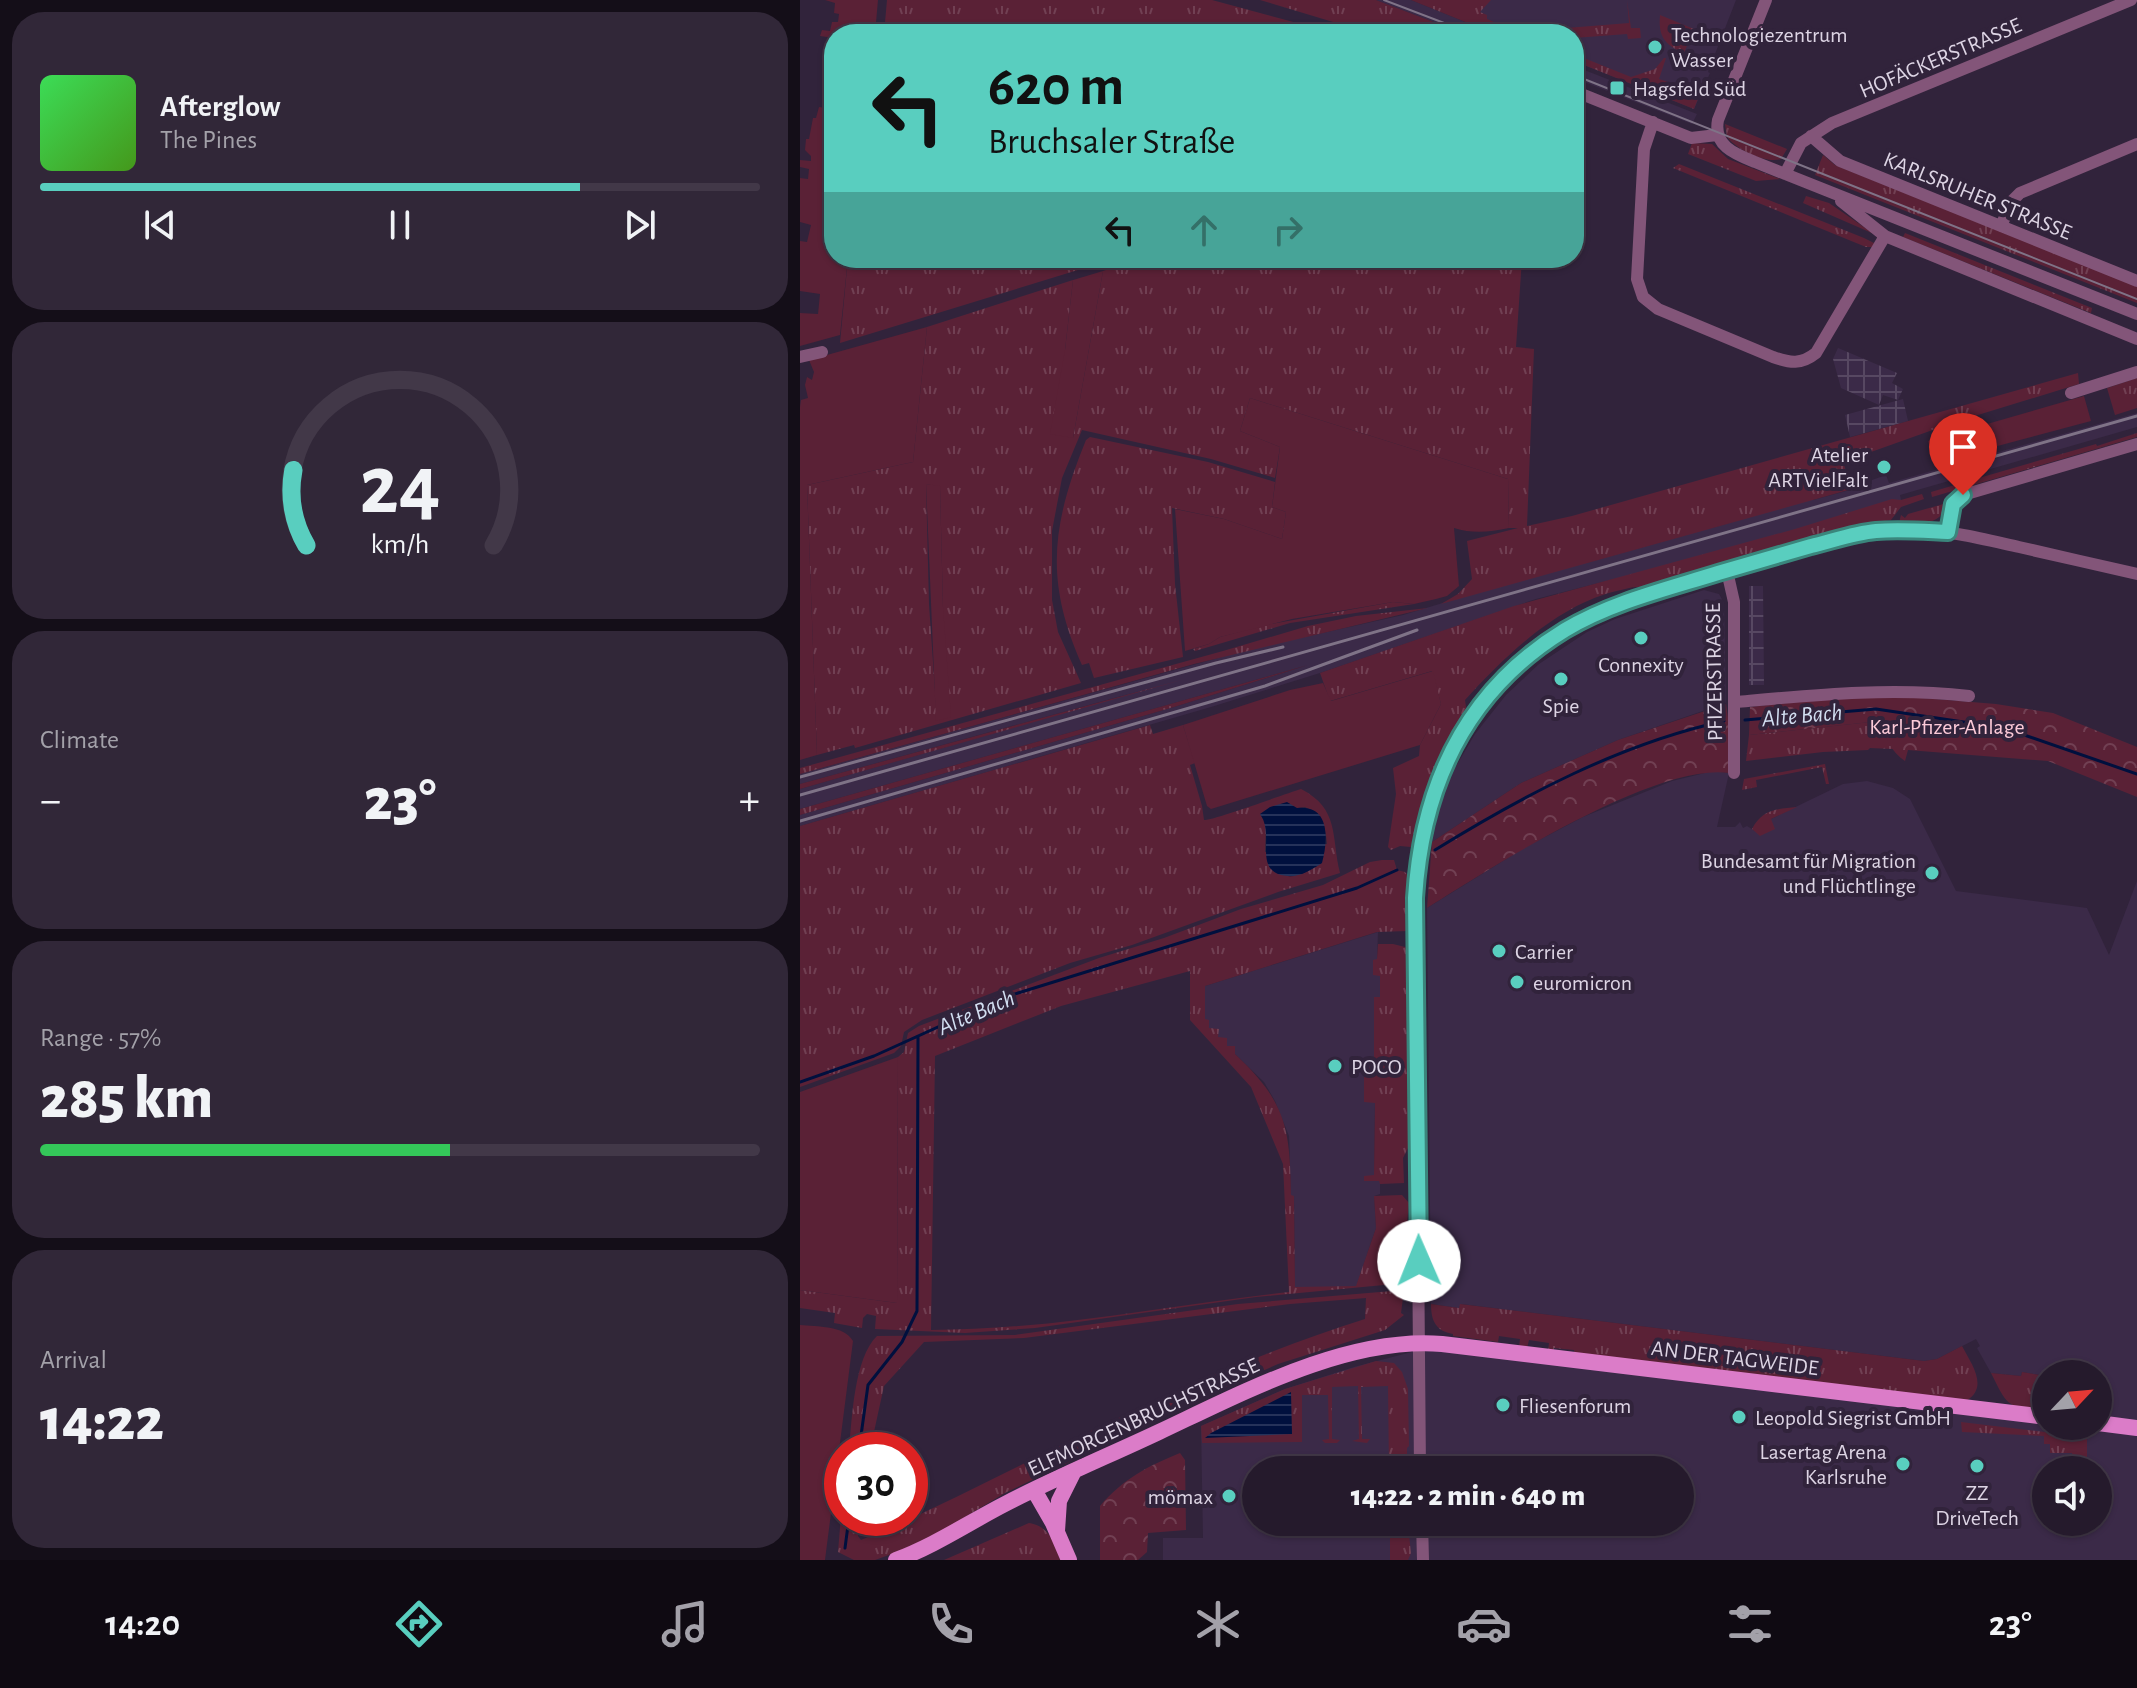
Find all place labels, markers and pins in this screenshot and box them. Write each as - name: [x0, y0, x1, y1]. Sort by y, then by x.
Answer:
- place label: Technologiezentrum Wasser: [1671, 24, 1848, 71]
- marker: Technologiezentrum Wasser: [1646, 38, 1664, 56]
- place label: Hagsfeld Süd: [1633, 78, 1746, 100]
- marker: Hagsfeld Süd: [1608, 79, 1626, 97]
- pin: [1929, 413, 1997, 495]
- place label: Atelier ARTVielFalt: [1768, 444, 1868, 491]
- marker: Atelier ARTVielFalt: [1875, 458, 1893, 476]
- marker: Connexity: [1632, 629, 1650, 647]
- place label: Connexity: [1598, 654, 1684, 676]
- marker: Spie: [1552, 670, 1570, 688]
- place label: Spie: [1542, 695, 1580, 717]
- place label: Bundesamt für Migration und Flüchtlinge: [1701, 850, 1916, 897]
- marker: Bundesamt für Migration und Flüchtlinge: [1923, 864, 1941, 882]
- place label: Carrier: [1515, 941, 1573, 963]
- marker: Carrier: [1490, 942, 1508, 960]
- place label: euromicron: [1533, 972, 1632, 994]
- marker: euromicron: [1508, 973, 1526, 991]
- place label: POCO: [1351, 1056, 1402, 1078]
- marker: POCO: [1326, 1057, 1344, 1075]
- place label: Fliesenforum: [1519, 1395, 1631, 1417]
- marker: Fliesenforum: [1494, 1396, 1512, 1414]
- place label: Leopold Siegrist GmbH: [1755, 1407, 1951, 1429]
- marker: Leopold Siegrist GmbH: [1730, 1408, 1748, 1426]
- place label: Lasertag Arena Karlsruhe: [1760, 1441, 1887, 1488]
- marker: Lasertag Arena Karlsruhe: [1894, 1455, 1912, 1473]
- marker: ZZ DriveTech: [1968, 1457, 1986, 1475]
- place label: ZZ DriveTech: [1935, 1482, 2019, 1529]
- place label: mömax: [1147, 1486, 1213, 1508]
- marker: mömax: [1220, 1487, 1238, 1505]

